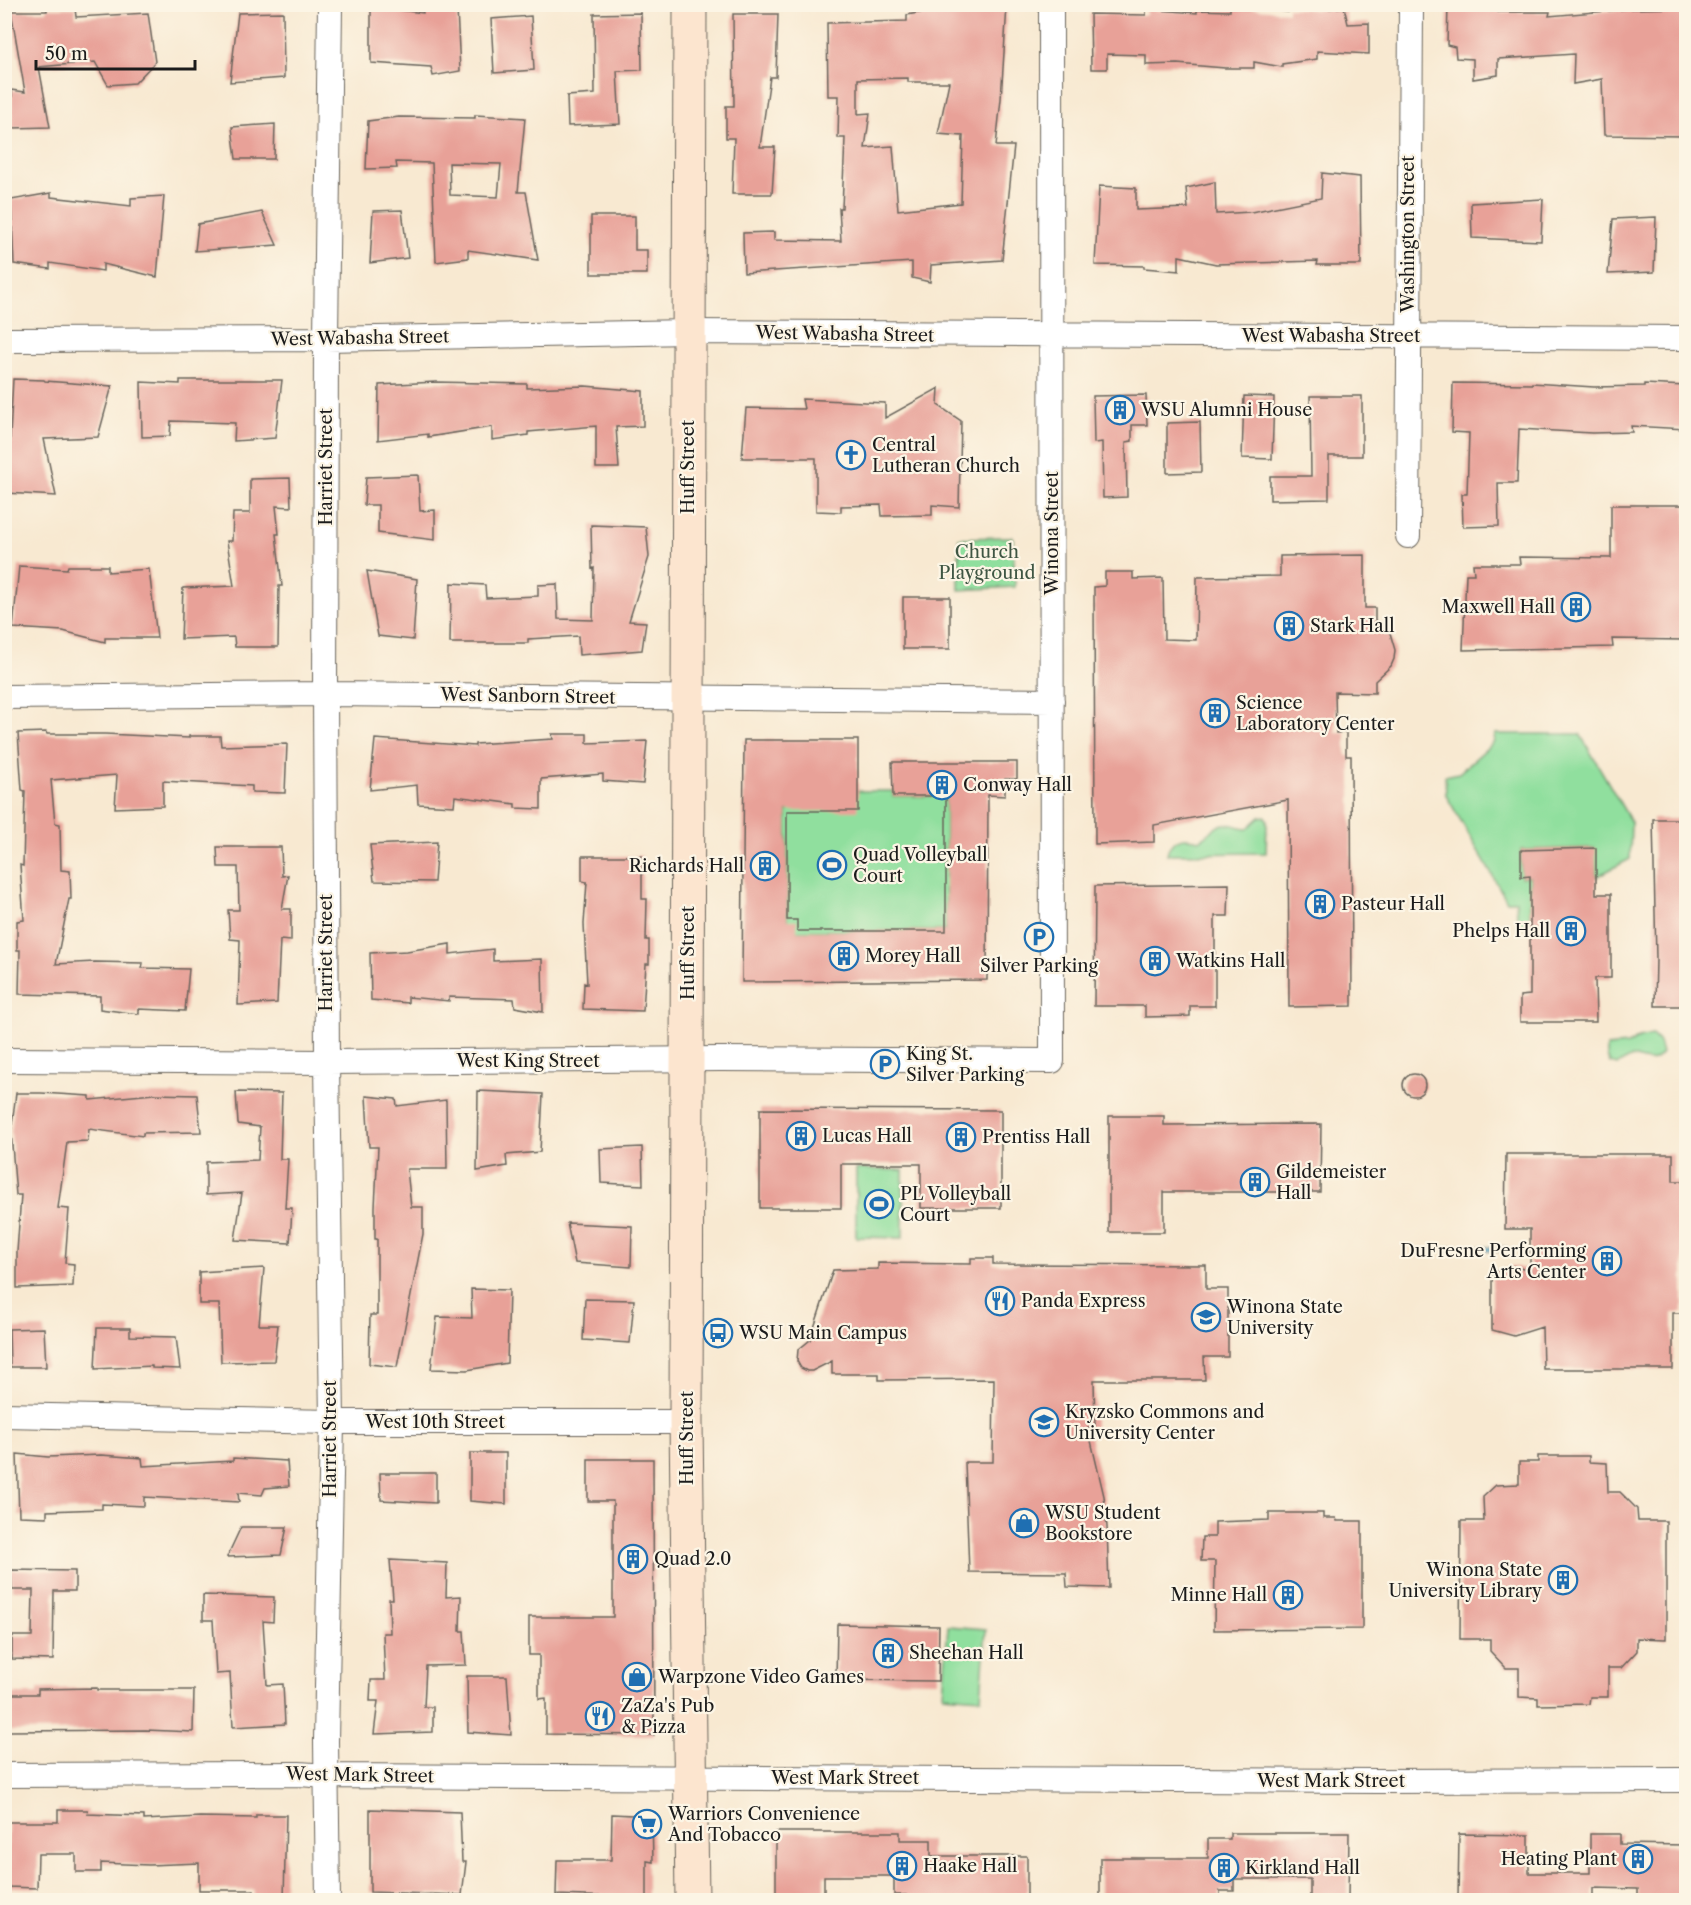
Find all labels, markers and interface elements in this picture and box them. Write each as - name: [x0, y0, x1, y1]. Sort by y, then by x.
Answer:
- scale bar: [36, 33, 195, 71]
- text: 50 m: [45, 43, 88, 65]
- street label: Washington Street: [1397, 155, 1419, 314]
- street label: West Wabasha Street: [755, 321, 935, 347]
- street label: West Wabasha Street: [270, 325, 450, 351]
- street label: West Wabasha Street: [1241, 325, 1421, 347]
- building icon: WSU Alumni House: [1104, 394, 1136, 426]
- place label: WSU Alumni House: [1140, 399, 1312, 421]
- street label: Harriet Street: [315, 408, 337, 526]
- street label: Huff Street: [677, 419, 699, 514]
- place label: Central Lutheran Church: [872, 434, 1020, 477]
- church icon: Central Lutheran Church: [835, 439, 867, 471]
- street label: Winona Street: [1041, 470, 1063, 596]
- park label: Church Playground: [938, 541, 1036, 584]
- building icon: Maxwell Hall: [1560, 591, 1592, 623]
- place label: Maxwell Hall: [1442, 596, 1555, 618]
- building icon: Stark Hall: [1273, 610, 1305, 642]
- place label: Stark Hall: [1310, 615, 1395, 637]
- street label: West Sanborn Street: [439, 683, 616, 709]
- place label: Science Laboratory Center: [1236, 692, 1395, 735]
- building icon: Science Laboratory Center: [1199, 697, 1231, 729]
- building icon: Conway Hall: [926, 769, 958, 801]
- place label: Conway Hall: [963, 774, 1072, 796]
- place label: Quad Volleyball Court: [853, 844, 988, 887]
- sports icon: Quad Volleyball Court: [816, 849, 848, 881]
- building icon: Richards Hall: [749, 850, 781, 882]
- place label: Richards Hall: [629, 855, 744, 877]
- building icon: Pasteur Hall: [1304, 888, 1336, 920]
- place label: Pasteur Hall: [1341, 893, 1445, 915]
- street label: Harriet Street: [315, 894, 337, 1012]
- street label: Huff Street: [677, 905, 699, 1000]
- building icon: Phelps Hall: [1555, 915, 1587, 947]
- place label: Phelps Hall: [1452, 920, 1550, 942]
- parking icon: Silver Parking: [1023, 921, 1055, 953]
- building icon: Morey Hall: [828, 940, 860, 972]
- place label: Morey Hall: [865, 945, 961, 967]
- building icon: Watkins Hall: [1139, 945, 1171, 977]
- place label: Watkins Hall: [1175, 950, 1285, 972]
- place label: Silver Parking: [980, 955, 1099, 977]
- place label: King St. Silver Parking: [906, 1043, 1025, 1086]
- parking icon: King St. Silver Parking: [869, 1048, 901, 1080]
- street label: West King Street: [455, 1050, 600, 1072]
- building icon: Lucas Hall: [785, 1120, 817, 1152]
- building icon: Prentiss Hall: [945, 1121, 977, 1153]
- place label: Lucas Hall: [822, 1125, 912, 1147]
- place label: Prentiss Hall: [982, 1126, 1090, 1148]
- place label: Gildemeister Hall: [1276, 1161, 1387, 1204]
- building icon: Gildemeister Hall: [1239, 1166, 1271, 1198]
- place label: PL Volleyball Court: [900, 1183, 1011, 1226]
- sports icon: PL Volleyball Court: [863, 1188, 895, 1220]
- place label: DuFresne Performing Arts Center: [1400, 1240, 1586, 1283]
- building icon: DuFresne Performing Arts Center: [1591, 1245, 1623, 1277]
- restaurant icon: Panda Express: [984, 1285, 1016, 1317]
- place label: Panda Express: [1021, 1290, 1146, 1312]
- place label: Winona State University: [1226, 1296, 1343, 1339]
- school or university icon: Winona State University: [1190, 1301, 1222, 1333]
- bus stop icon: WSU Main Campus: [702, 1317, 734, 1349]
- place label: WSU Main Campus: [738, 1322, 907, 1344]
- street label: Harriet Street: [319, 1380, 341, 1498]
- street label: Huff Street: [676, 1390, 698, 1485]
- place label: Kryzsko Commons and University Center: [1065, 1401, 1264, 1444]
- school or university icon: Kryzsko Commons and University Center: [1028, 1406, 1060, 1438]
- street label: West 10th Street: [364, 1411, 505, 1433]
- place label: WSU Student Bookstore: [1044, 1502, 1161, 1545]
- shop icon: WSU Student Bookstore: [1008, 1507, 1040, 1539]
- building icon: Quad 2.0: [617, 1543, 649, 1575]
- place label: Quad 2.0: [654, 1548, 731, 1570]
- place label: Winona State University Library: [1388, 1559, 1543, 1602]
- building icon: Winona State University Library: [1547, 1564, 1579, 1596]
- building icon: Minne Hall: [1272, 1579, 1304, 1611]
- place label: Minne Hall: [1170, 1584, 1267, 1606]
- building icon: Sheehan Hall: [872, 1637, 904, 1669]
- place label: Sheehan Hall: [909, 1642, 1024, 1664]
- shop icon: Warpzone Video Games: [621, 1661, 653, 1693]
- place label: Warpzone Video Games: [657, 1666, 864, 1688]
- place label: ZaZa's Pub & Pizza: [621, 1695, 714, 1738]
- restaurant icon: ZaZa's Pub & Pizza: [584, 1700, 616, 1732]
- street label: West Mark Street: [285, 1763, 435, 1787]
- street label: West Mark Street: [770, 1767, 920, 1789]
- street label: West Mark Street: [1256, 1770, 1406, 1792]
- place label: Warriors Convenience And Tobacco: [667, 1803, 860, 1846]
- supermarket icon: Warriors Convenience And Tobacco: [631, 1808, 663, 1840]
- building icon: Heating Plant: [1622, 1843, 1654, 1875]
- place label: Heating Plant: [1501, 1848, 1618, 1870]
- building icon: Haake Hall: [886, 1850, 918, 1882]
- building icon: Kirkland Hall: [1208, 1852, 1240, 1884]
- place label: Haake Hall: [923, 1855, 1017, 1877]
- place label: Kirkland Hall: [1245, 1857, 1360, 1879]

